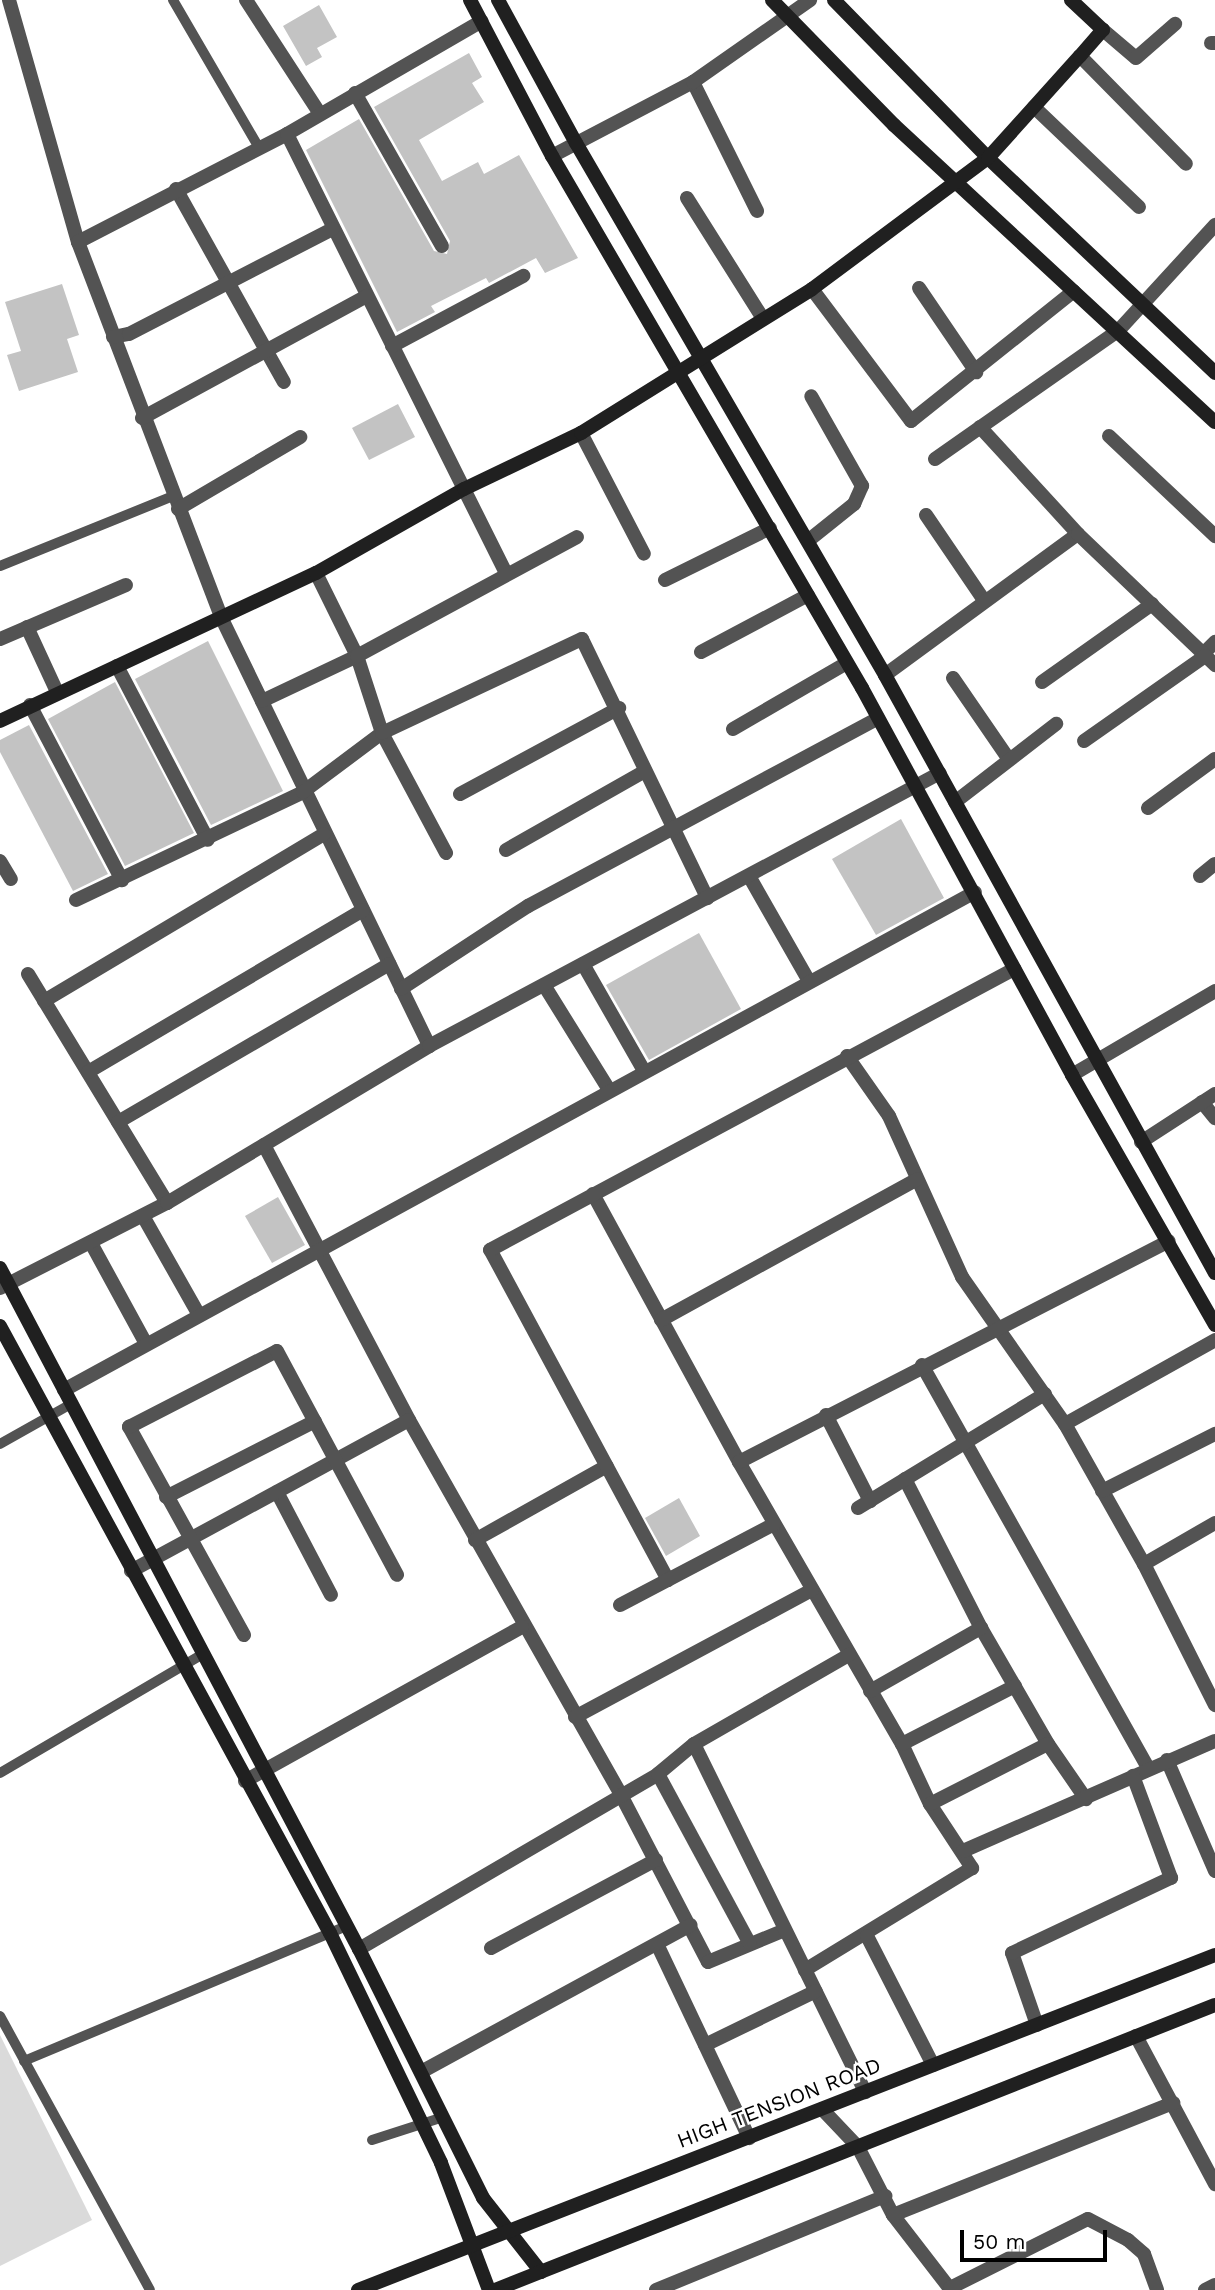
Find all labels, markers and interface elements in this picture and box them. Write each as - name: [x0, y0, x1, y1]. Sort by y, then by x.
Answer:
- street label: HIGH TENSION ROAD: [673, 2052, 885, 2154]
- scale bar: [963, 2216, 1110, 2260]
- text: 50 m: [973, 2229, 1025, 2254]

